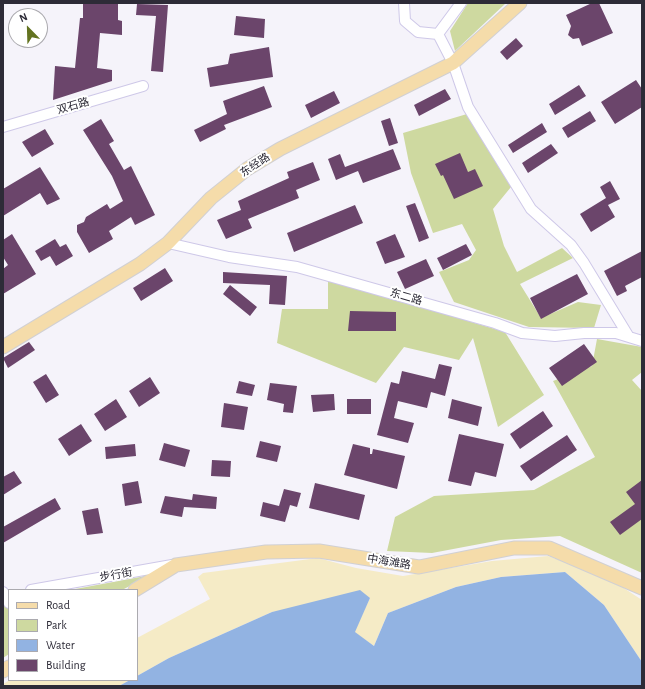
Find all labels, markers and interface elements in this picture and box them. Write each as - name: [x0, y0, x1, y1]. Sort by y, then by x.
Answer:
- north arrow: [8, 8, 48, 48]
- text: N: [18, 11, 29, 24]
- street label: 双石路: [55, 95, 91, 117]
- street label: 东经路: [238, 150, 272, 180]
- street label: 东二路: [388, 286, 424, 308]
- street label: 中海滩路: [366, 552, 412, 572]
- street label: 步行街: [99, 566, 133, 584]
- legend: [8, 589, 138, 681]
- text: Road: [46, 599, 70, 611]
- text: Park: [46, 619, 67, 631]
- text: Water: [46, 639, 75, 651]
- text: Building: [46, 659, 86, 671]

